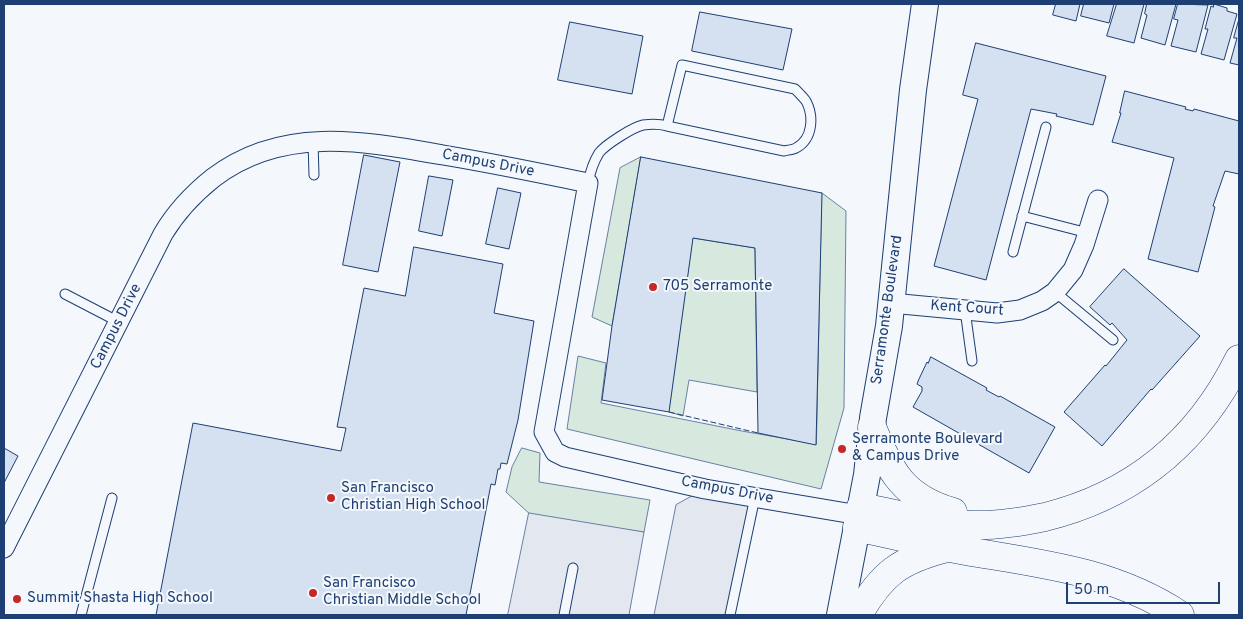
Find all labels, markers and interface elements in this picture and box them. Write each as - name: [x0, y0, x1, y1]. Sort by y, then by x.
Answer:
- street label: Campus Drive: [440, 146, 536, 182]
- street label: Serramonte Boulevard: [869, 234, 907, 386]
- place label: 705 Serramonte: [663, 278, 772, 296]
- street label: Campus Drive: [88, 281, 146, 373]
- marker: 705 Serramonte: [647, 281, 659, 293]
- street label: Kent Court: [930, 297, 1004, 321]
- place label: Serramonte Boulevard & Campus Drive: [852, 431, 1003, 466]
- marker: Serramonte Boulevard & Campus Drive: [836, 443, 848, 455]
- street label: Campus Drive: [679, 473, 775, 509]
- place label: San Francisco Christian High School: [341, 480, 486, 515]
- marker: San Francisco Christian High School: [325, 492, 337, 504]
- scale bar: [1068, 572, 1222, 604]
- place label: San Francisco Christian Middle School: [323, 575, 481, 610]
- text: 50 m: [1074, 581, 1109, 600]
- marker: San Francisco Christian Middle School: [307, 587, 319, 599]
- place label: Summit Shasta High School: [27, 590, 213, 608]
- marker: Summit Shasta High School: [11, 593, 23, 605]

